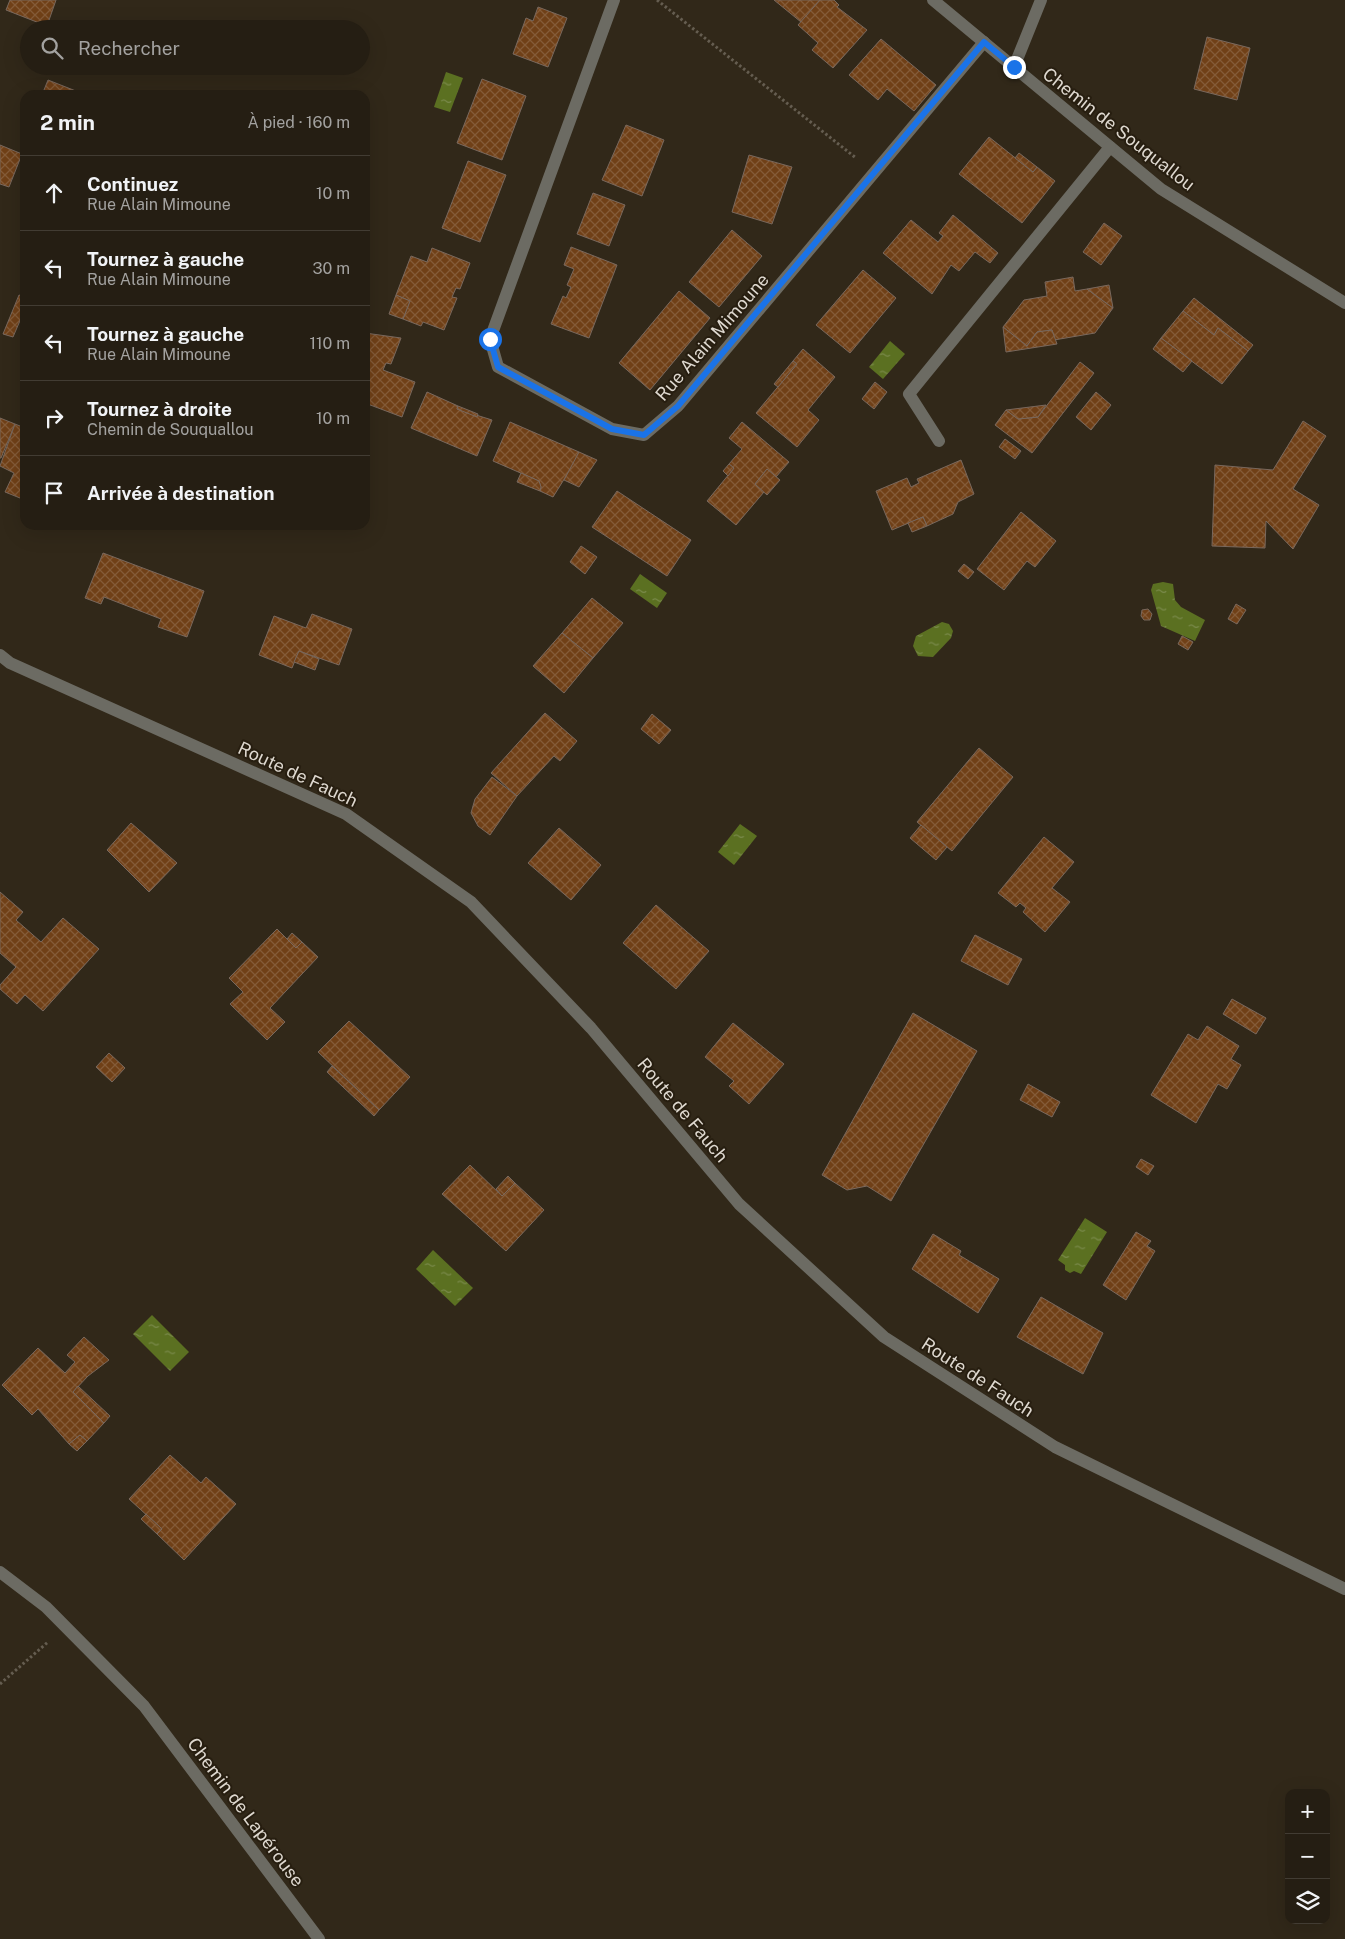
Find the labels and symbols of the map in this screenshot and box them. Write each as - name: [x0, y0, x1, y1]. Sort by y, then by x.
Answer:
- route end: [1003, 56, 1026, 79]
- street label: Chemin de Souquallou: [1039, 63, 1199, 195]
- street label: Rue Alain Mimoune: [651, 269, 773, 405]
- route start: [479, 328, 502, 351]
- street label: Route de Fauch: [235, 737, 361, 811]
- street label: Route de Fauch: [633, 1054, 733, 1166]
- street label: Route de Fauch: [918, 1333, 1038, 1421]
- street label: Chemin de Lapérouse: [183, 1734, 309, 1890]

